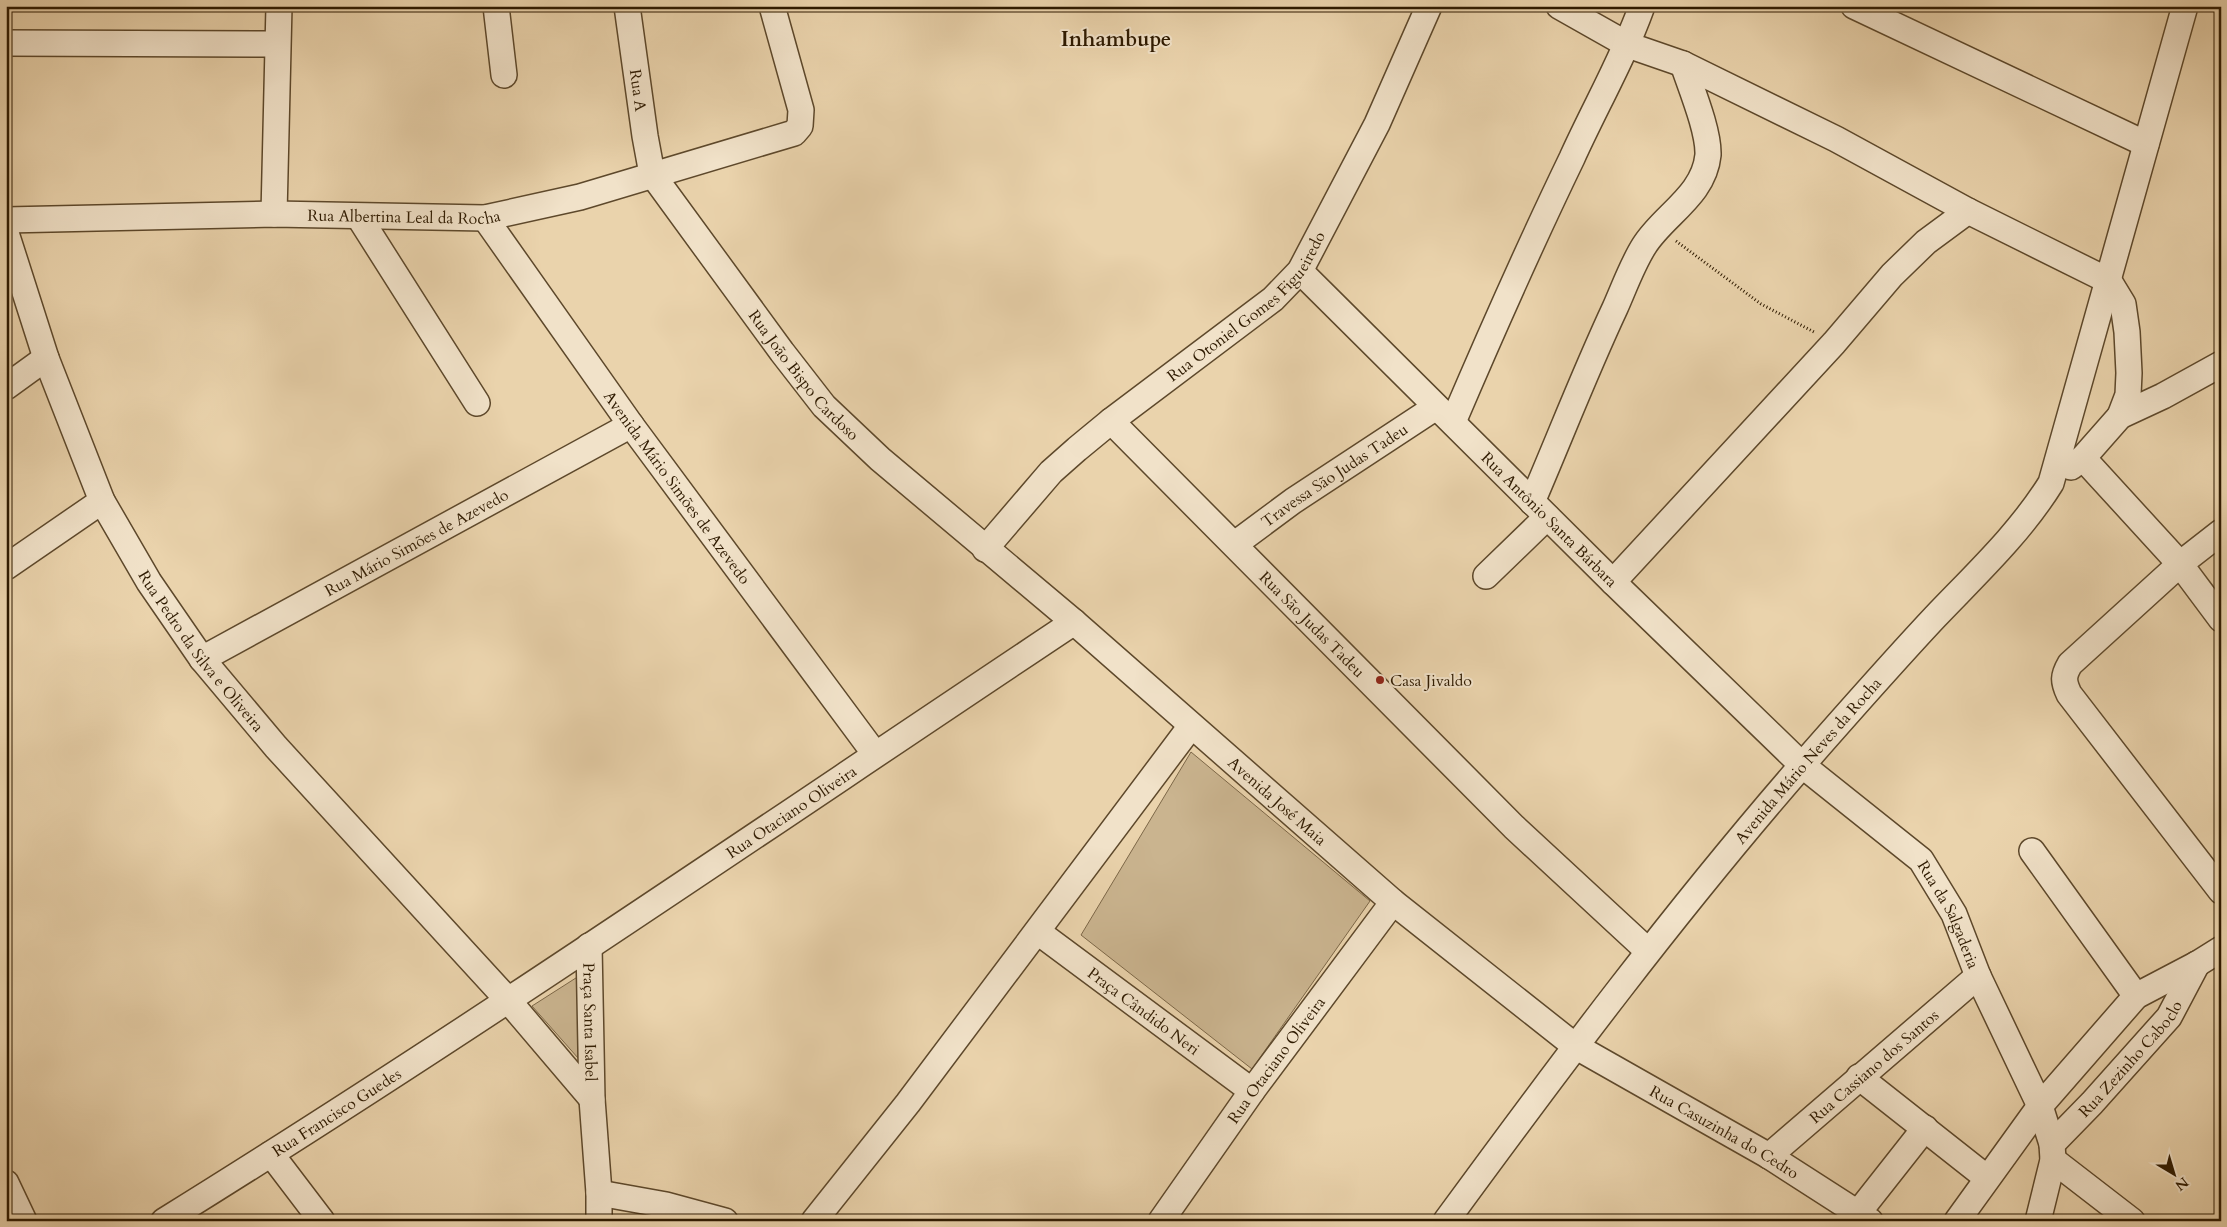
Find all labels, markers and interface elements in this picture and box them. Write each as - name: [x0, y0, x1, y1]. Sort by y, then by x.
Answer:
- district label: Inhambupe: [1061, 25, 1171, 54]
- street label: Rua A: [624, 68, 652, 113]
- street label: Rua Albertina Leal da Rocha: [307, 205, 503, 230]
- street label: Rua Otoniel Gomes Figueiredo: [1163, 227, 1331, 387]
- street label: Rua João Bispo Cardoso: [743, 306, 864, 446]
- street label: Avenida Mário Simões de Azevedo: [598, 387, 756, 589]
- street label: Travessa São Judas Tadeu: [1257, 418, 1413, 533]
- street label: Rua Antônio Santa Bárbara: [1476, 447, 1622, 593]
- street label: Rua Mário Simões de Azevedo: [321, 484, 513, 602]
- street label: Rua Pedro da Silva e Oliveira: [133, 566, 269, 737]
- street label: Rua São Judas Tadeu: [1254, 567, 1370, 683]
- place label: Casa Jivaldo: [1390, 670, 1472, 692]
- street label: Avenida Mário Neves da Rocha: [1730, 673, 1887, 849]
- marker: Casa Jivaldo: [1374, 674, 1386, 686]
- street label: Avenida José Maia: [1223, 752, 1331, 851]
- street label: Rua Otaciano Oliveira: [722, 761, 861, 864]
- street label: Rua da Salgaderia: [1912, 857, 1984, 972]
- street label: Praça Santa Isabel: [577, 962, 602, 1082]
- street label: Praça Cândido Neri: [1083, 963, 1204, 1061]
- street label: Rua Otaciano Oliveira: [1223, 992, 1331, 1128]
- street label: Rua Zezinho Caboclo: [2074, 996, 2188, 1123]
- street label: Rua Cassiano dos Santos: [1805, 1005, 1944, 1129]
- street label: Rua Francisco Guedes: [268, 1063, 406, 1162]
- street label: Rua Casuzinha do Cedro: [1645, 1081, 1803, 1185]
- north arrow: [2150, 1150, 2200, 1200]
- text: N: [2171, 1173, 2192, 1195]

